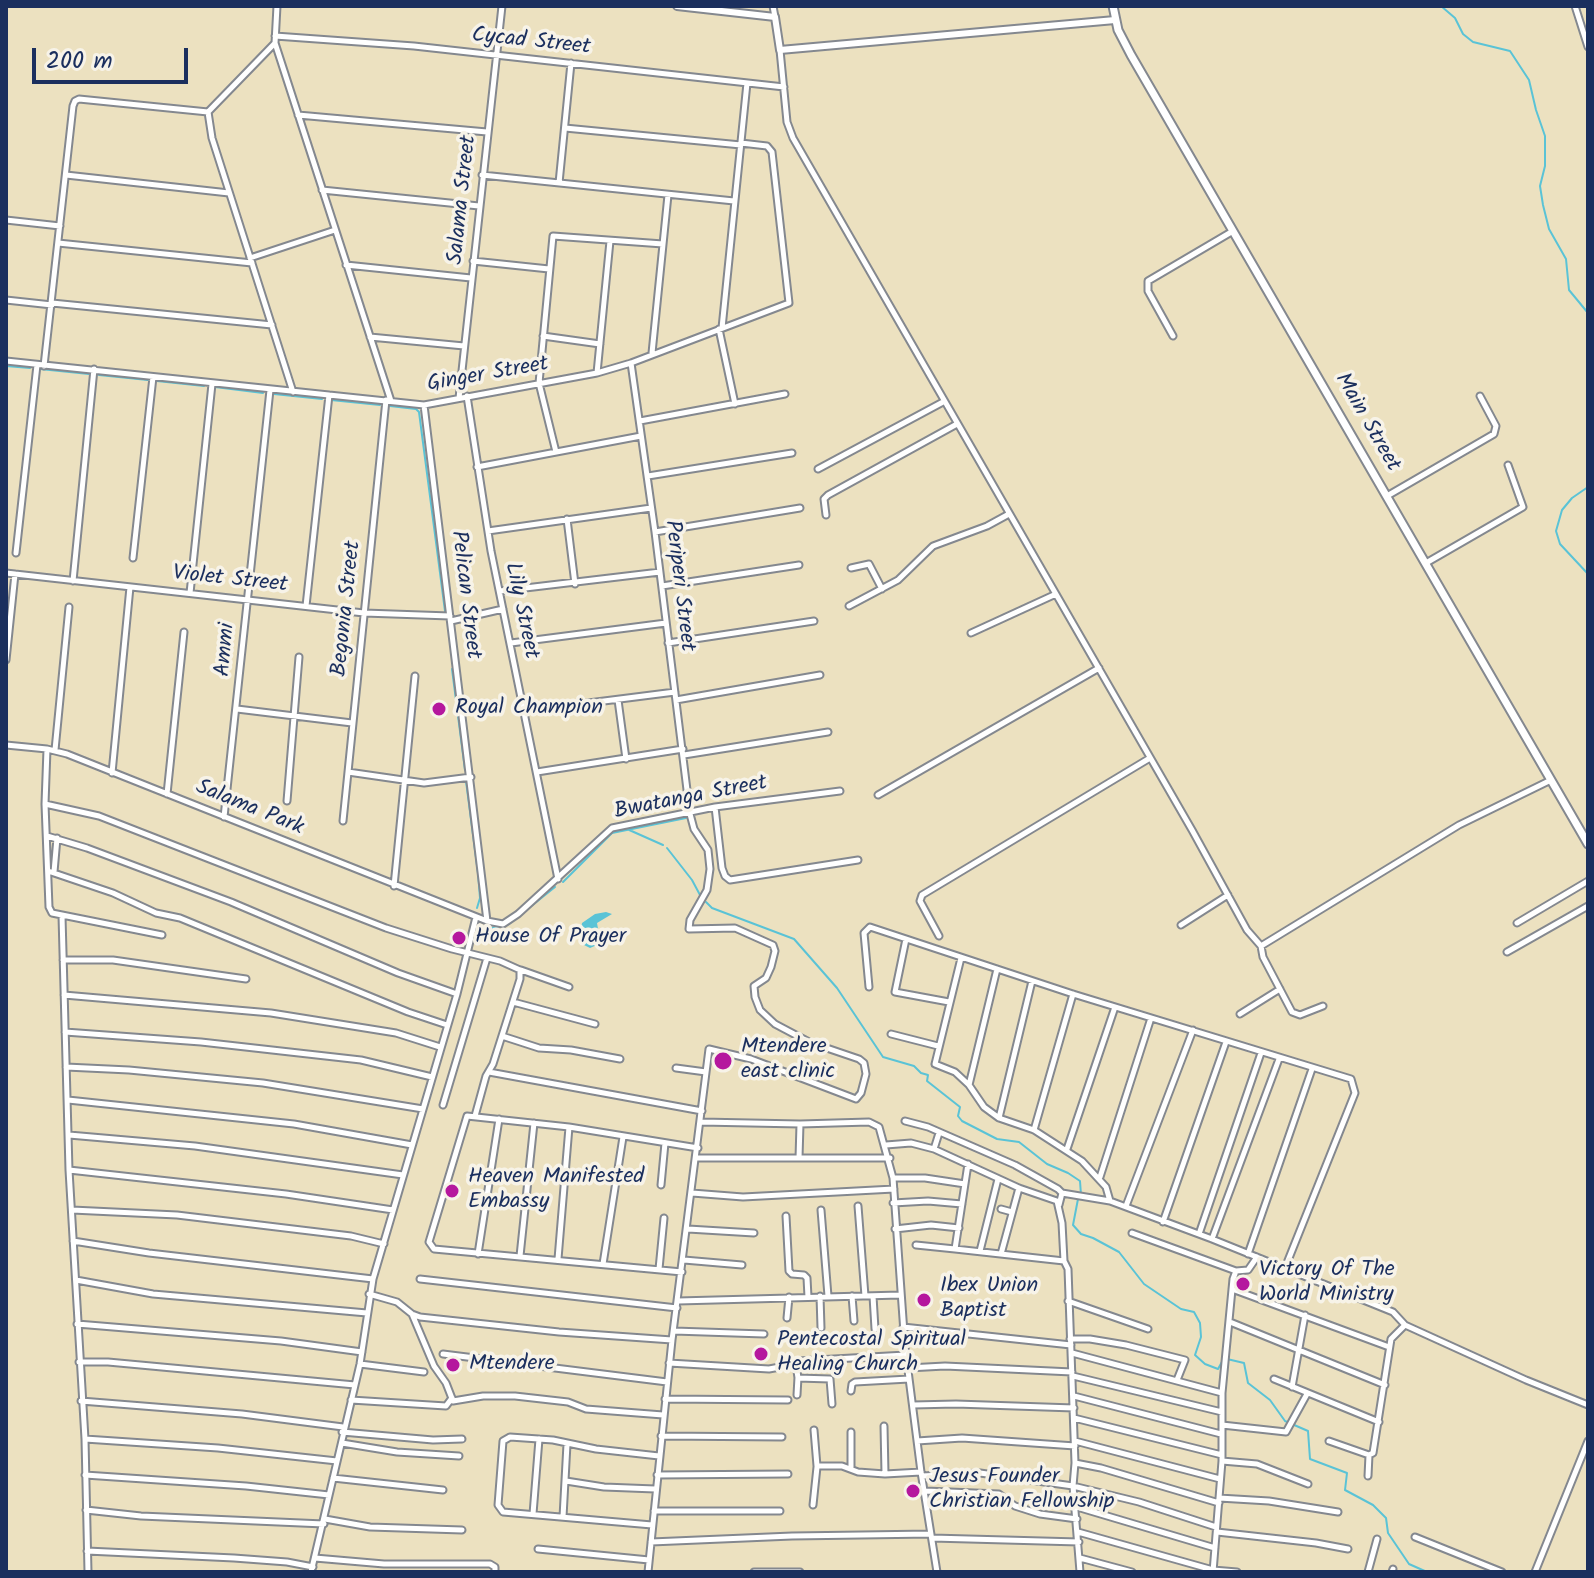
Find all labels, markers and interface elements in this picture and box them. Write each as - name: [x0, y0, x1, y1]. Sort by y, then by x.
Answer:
- street label: Cycad Street: [470, 24, 592, 62]
- scale bar: [36, 32, 192, 82]
- text: 200 m: [46, 42, 113, 81]
- street label: Salama Street: [444, 134, 484, 266]
- street label: Ginger Street: [425, 352, 551, 400]
- street label: Main Street: [1327, 369, 1405, 477]
- street label: Periperi Street: [657, 519, 699, 653]
- street label: Pelican Street: [443, 529, 485, 661]
- street label: Begonia Street: [328, 540, 368, 678]
- street label: Lily Street: [497, 561, 543, 661]
- street label: Violet Street: [171, 562, 289, 600]
- street label: Ammi: [212, 622, 242, 678]
- place label: Royal Champion: [455, 696, 603, 722]
- marker: Royal Champion: [430, 700, 448, 718]
- street label: Bwatanga Street: [612, 771, 770, 827]
- street label: Salama Park: [191, 775, 307, 843]
- place label: House Of Prayer: [475, 925, 626, 951]
- marker: House Of Prayer: [450, 929, 468, 947]
- place label: Mtendere east clinic: [741, 1035, 835, 1086]
- marker: Mtendere east clinic: [712, 1050, 734, 1072]
- place label: Heaven Manifested Embassy: [468, 1165, 644, 1216]
- marker: Heaven Manifested Embassy: [443, 1182, 461, 1200]
- place label: Victory Of The World Ministry: [1259, 1258, 1395, 1310]
- place label: Ibex Union Baptist: [940, 1274, 1038, 1326]
- marker: Victory Of The World Ministry: [1234, 1275, 1252, 1293]
- marker: Ibex Union Baptist: [915, 1291, 933, 1309]
- place label: Pentecostal Spiritual Healing Church: [777, 1328, 966, 1380]
- marker: Pentecostal Spiritual Healing Church: [752, 1345, 770, 1363]
- place label: Mtendere: [469, 1352, 555, 1378]
- marker: Mtendere: [444, 1356, 462, 1374]
- place label: Jesus Founder Christian Fellowship: [929, 1465, 1114, 1516]
- marker: Jesus Founder Christian Fellowship: [904, 1482, 922, 1500]

